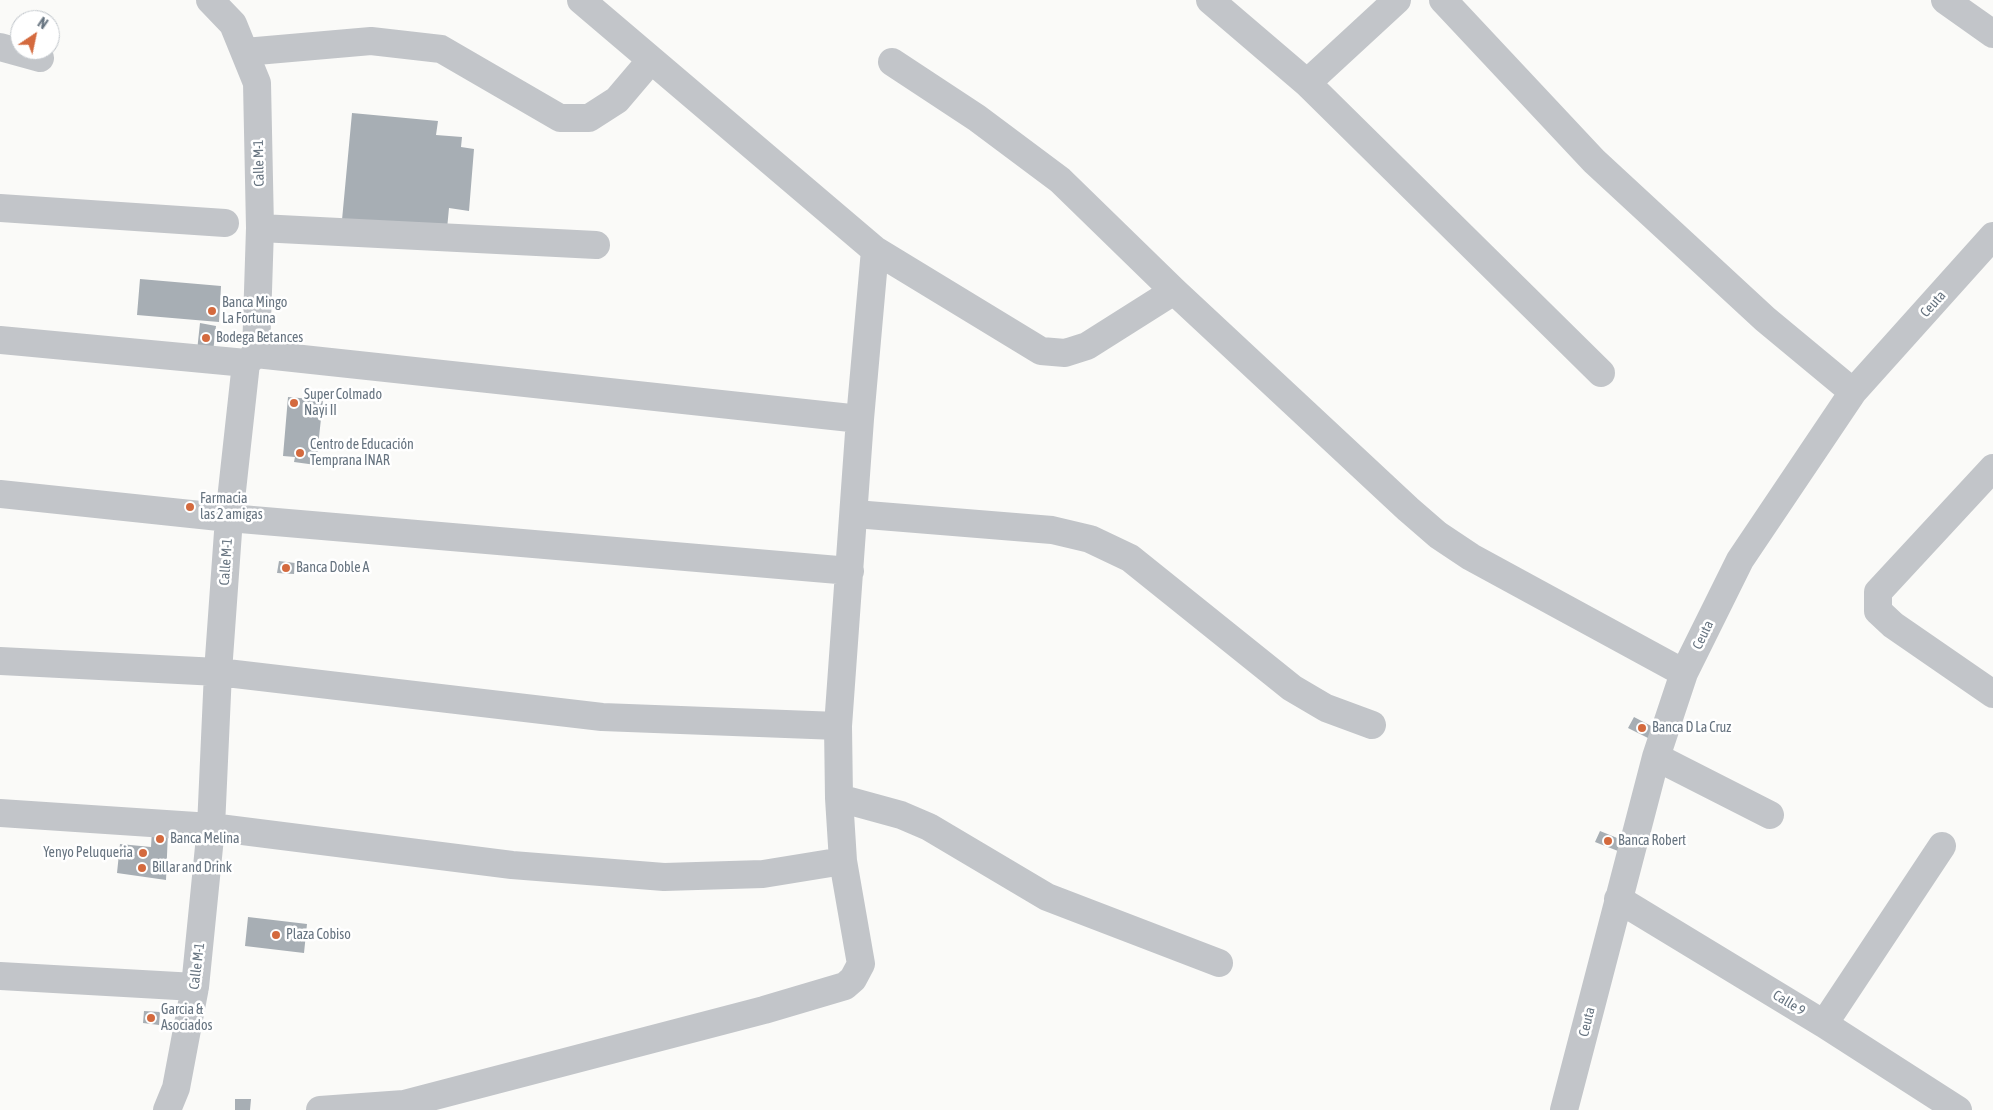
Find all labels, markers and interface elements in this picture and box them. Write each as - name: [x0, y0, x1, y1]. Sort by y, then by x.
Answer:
- north arrow: [10, 10, 60, 60]
- text: N: [35, 14, 51, 32]
- street label: Calle M-1: [250, 139, 268, 187]
- street label: Ceuta: [1917, 287, 1949, 321]
- place label: Banca Mingo La Fortuna: [222, 295, 287, 328]
- marker: Banca Mingo La Fortuna: [206, 305, 218, 317]
- place label: Bodega Betances: [216, 330, 303, 346]
- marker: Bodega Betances: [200, 332, 212, 344]
- place label: Super Colmado Nayi II: [304, 387, 382, 420]
- marker: Super Colmado Nayi II: [288, 397, 300, 409]
- place label: Centro de Educación Temprana INAR: [310, 437, 414, 470]
- marker: Centro de Educación Temprana INAR: [294, 447, 306, 459]
- place label: Farmacia las 2 amigas: [200, 491, 263, 524]
- marker: Farmacia las 2 amigas: [184, 501, 196, 513]
- street label: Calle M-1: [216, 538, 236, 586]
- place label: Banca Doble A: [296, 560, 369, 576]
- marker: Banca Doble A: [280, 562, 292, 574]
- street label: Ceuta: [1689, 618, 1717, 652]
- place label: Banca D La Cruz: [1652, 720, 1731, 736]
- marker: Banca D La Cruz: [1636, 722, 1648, 734]
- place label: Banca Melina: [170, 831, 240, 847]
- marker: Banca Melina: [154, 833, 166, 845]
- place label: Banca Robert: [1618, 833, 1686, 849]
- marker: Banca Robert: [1602, 835, 1614, 847]
- place label: Yenyo Peluqueria: [43, 845, 133, 861]
- marker: Yenyo Peluqueria: [137, 847, 149, 859]
- place label: Billar and Drink: [152, 860, 232, 876]
- marker: Billar and Drink: [136, 862, 148, 874]
- place label: Plaza Cobiso: [286, 927, 351, 943]
- marker: Plaza Cobiso: [270, 929, 282, 941]
- street label: Calle M-1: [186, 942, 208, 990]
- street label: Calle 9: [1770, 987, 1808, 1019]
- place label: Garcia & Asociados: [161, 1002, 212, 1034]
- street label: Ceuta: [1575, 1005, 1599, 1039]
- marker: Garcia & Asociados: [145, 1012, 157, 1024]

